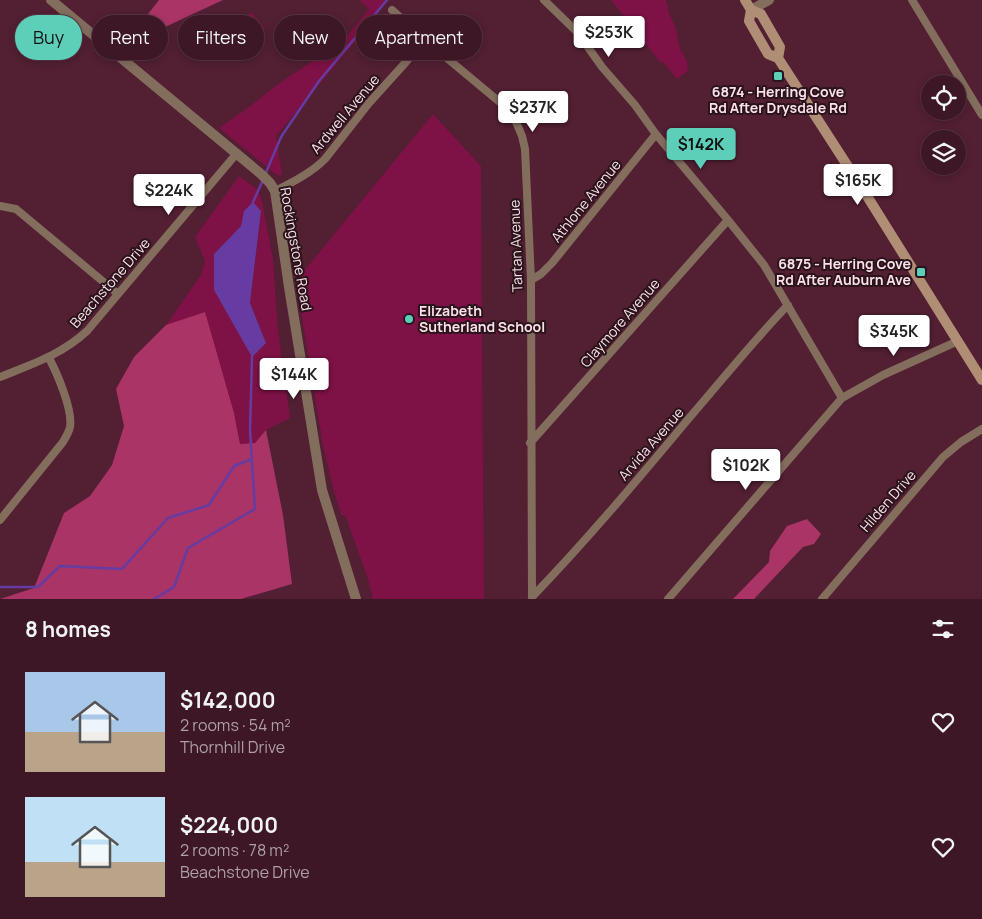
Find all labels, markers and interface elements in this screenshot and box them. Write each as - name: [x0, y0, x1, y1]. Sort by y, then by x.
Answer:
- chip: Buy: [15, 15, 82, 60]
- chip: Rent: [92, 15, 168, 60]
- chip: Filters: [178, 15, 264, 60]
- chip: New: [274, 15, 346, 60]
- chip: Apartment: [356, 15, 482, 60]
- pin: $253K: [574, 15, 644, 58]
- text: $253K: [585, 21, 633, 43]
- street label: Ardwell Avenue: [306, 70, 383, 157]
- marker: 6874 - Herring Cove Rd After Drysdale Rd: [772, 70, 784, 82]
- map controls: [921, 75, 966, 175]
- button: locate: [921, 75, 966, 120]
- place label: 6874 - Herring Cove Rd After Drysdale Rd: [709, 82, 847, 117]
- pin: $237K: [498, 90, 568, 133]
- text: $237K: [509, 96, 557, 118]
- pin: $142K: [666, 128, 736, 170]
- button: layers: [921, 130, 966, 175]
- text: $142K: [678, 133, 724, 155]
- street label: Athlone Avenue: [546, 155, 625, 246]
- pin: $165K: [823, 164, 893, 206]
- text: $165K: [835, 169, 881, 191]
- pin: $224K: [134, 174, 204, 216]
- text: $224K: [145, 179, 193, 201]
- street label: Rockingstone Road: [276, 186, 317, 312]
- street label: Tartan Avenue: [504, 199, 527, 293]
- street label: Beachstone Drive: [65, 234, 154, 332]
- place label: 6875 - Herring Cove Rd After Auburn Ave: [776, 254, 911, 289]
- marker: 6875 - Herring Cove Rd After Auburn Ave: [915, 266, 927, 278]
- street label: Claymore Avenue: [576, 274, 664, 371]
- place label: Elizabeth Sutherland School: [419, 301, 545, 336]
- marker: Elizabeth Sutherland School: [403, 313, 415, 325]
- pin: $345K: [859, 314, 929, 357]
- text: $345K: [870, 320, 918, 342]
- pin: $144K: [259, 358, 329, 400]
- text: $144K: [271, 363, 317, 385]
- street label: Arvida Avenue: [614, 403, 688, 484]
- pin: $102K: [711, 448, 781, 491]
- text: $102K: [722, 454, 770, 476]
- street label: Hilden Drive: [855, 466, 920, 536]
- text: 8 homes: [25, 615, 111, 643]
- icon: filters: [929, 615, 957, 643]
- text: $142,000: [180, 686, 276, 714]
- icon: home: [65, 692, 125, 752]
- icon: heart: [929, 708, 957, 736]
- text: 2 rooms · 54 m²: [180, 714, 291, 736]
- text: Thornhill Drive: [180, 736, 285, 758]
- text: $224,000: [180, 811, 278, 839]
- icon: home: [65, 817, 125, 877]
- icon: heart: [929, 833, 957, 861]
- text: 2 rooms · 78 m²: [180, 839, 289, 861]
- text: Beachstone Drive: [180, 861, 310, 883]

